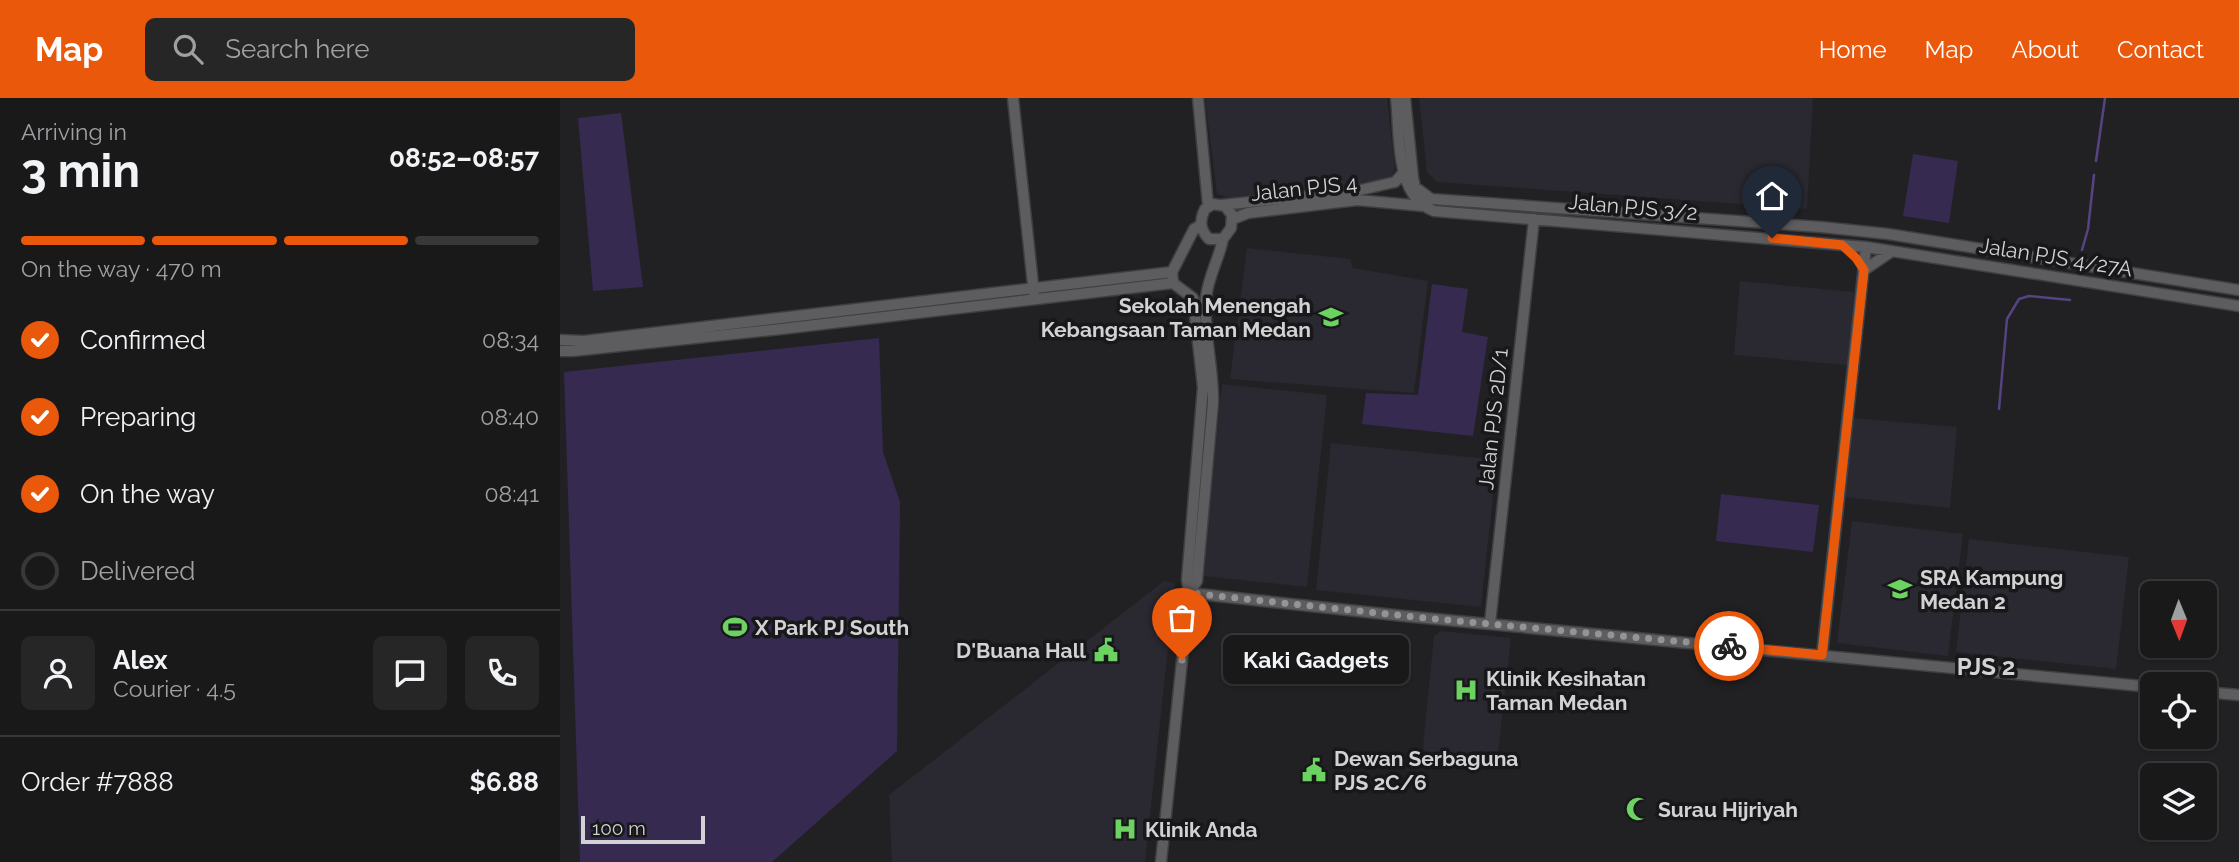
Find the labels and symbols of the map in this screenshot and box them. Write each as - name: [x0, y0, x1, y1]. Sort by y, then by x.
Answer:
- pin: [1742, 166, 1802, 238]
- street label: Jalan PJS 4: [1250, 170, 1358, 206]
- street label: Jalan PJS 3/2: [1567, 189, 1699, 225]
- street label: Jalan PJS 4/27A: [1978, 233, 2134, 281]
- place label: Sekolah Menengah Kebangsaan Taman Medan: [1041, 293, 1311, 342]
- school or university icon: Sekolah Menengah Kebangsaan Taman Medan: [1317, 303, 1345, 331]
- street label: Jalan PJS 2D/1: [1473, 347, 1513, 491]
- place label: SRA Kampung Medan 2: [1920, 565, 2063, 614]
- school or university icon: SRA Kampung Medan 2: [1886, 575, 1914, 603]
- north arrow: [2140, 581, 2217, 658]
- pin: [1152, 588, 1212, 660]
- courier: [1694, 611, 1764, 681]
- sports icon: X Park PJ South: [721, 613, 749, 641]
- place label: X Park PJ South: [754, 615, 909, 640]
- public building icon: D'Buana Hall: [1092, 636, 1120, 664]
- callout: Kaki Gadgets: [1224, 636, 1410, 684]
- place label: D'Buana Hall: [956, 638, 1086, 663]
- district label: PJS 2: [1957, 652, 2015, 681]
- place label: Klinik Kesihatan Taman Medan: [1486, 666, 1646, 715]
- hospital icon: Klinik Kesihatan Taman Medan: [1452, 676, 1480, 704]
- place label: Dewan Serbaguna PJS 2C/6: [1334, 746, 1518, 795]
- public building icon: Dewan Serbaguna PJS 2C/6: [1300, 756, 1328, 784]
- mosque icon: Surau Hijriyah: [1624, 795, 1652, 823]
- place label: Surau Hijriyah: [1658, 797, 1798, 822]
- scale bar: [581, 813, 705, 845]
- hospital icon: Klinik Anda: [1111, 815, 1139, 843]
- place label: Klinik Anda: [1145, 817, 1258, 842]

